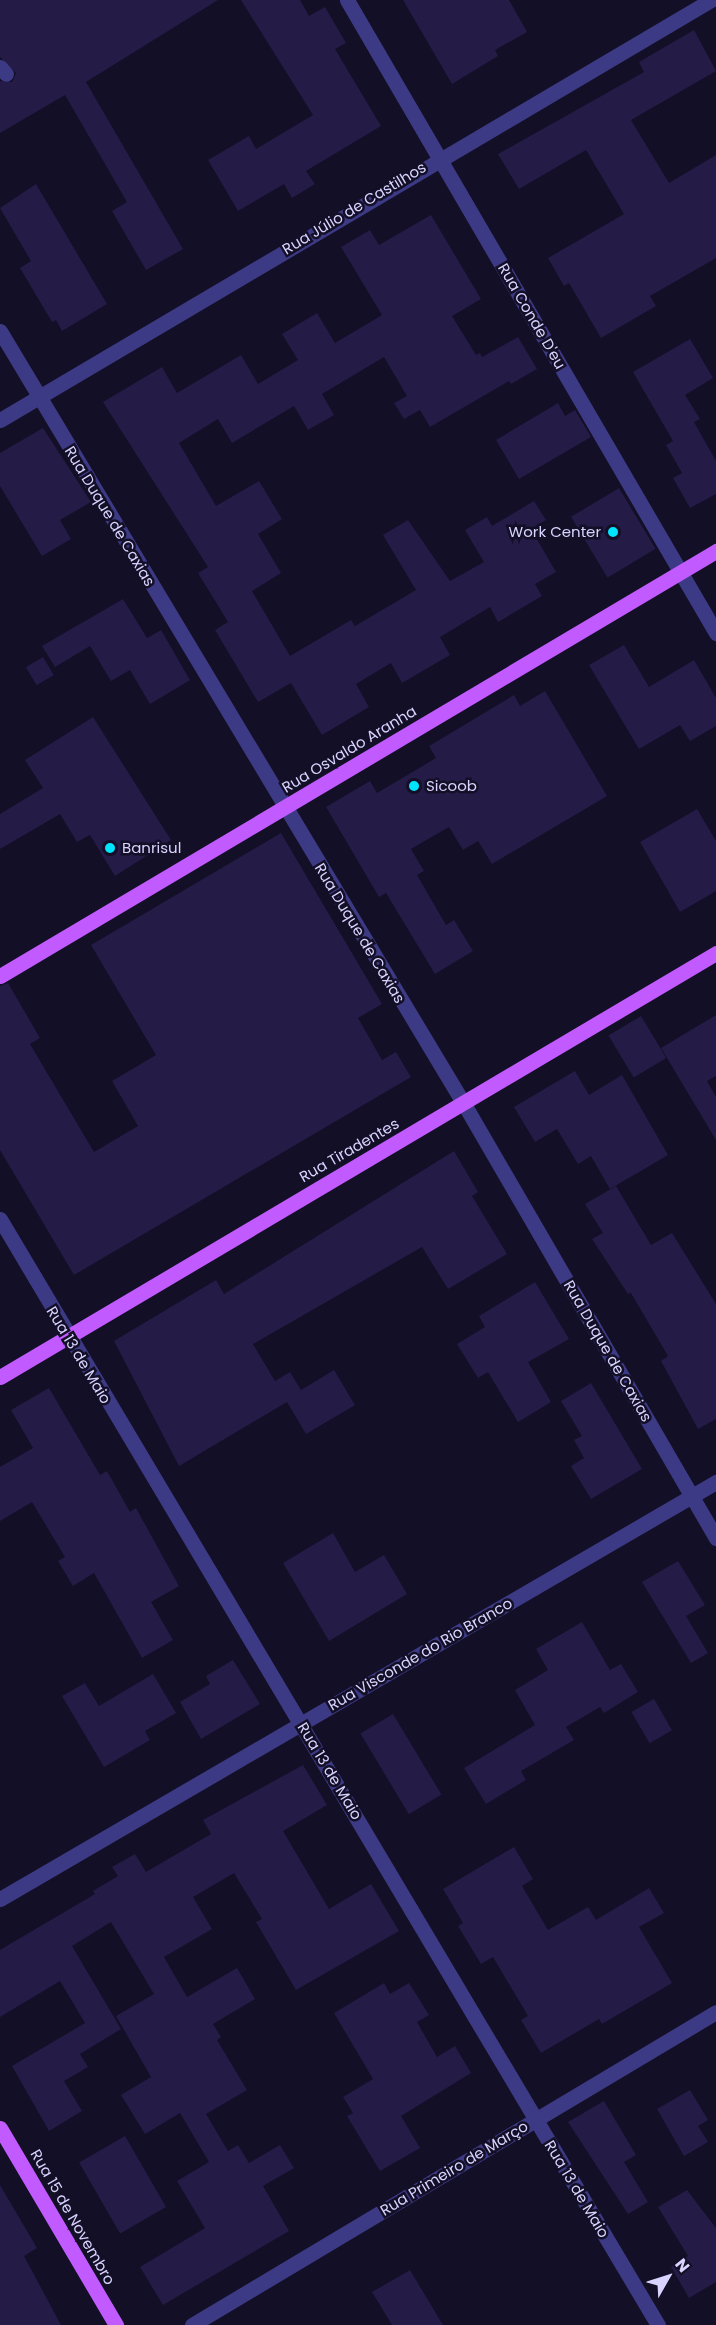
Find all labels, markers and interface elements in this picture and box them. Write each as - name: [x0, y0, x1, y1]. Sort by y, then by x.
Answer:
- street label: Rua Júlio de Castilhos: [279, 158, 429, 258]
- street label: Rua Conde D'eu: [494, 260, 570, 372]
- street label: Rua Duque de Caxias: [61, 443, 159, 589]
- place label: Work Center: [509, 523, 601, 541]
- marker: Work Center: [606, 525, 620, 539]
- street label: Rua Osvaldo Aranha: [279, 702, 419, 796]
- place label: Sicoob: [426, 777, 477, 795]
- marker: Sicoob: [407, 779, 421, 793]
- place label: Banrisul: [122, 839, 181, 857]
- marker: Banrisul: [103, 841, 117, 855]
- street label: Rua Duque de Caxias: [311, 860, 409, 1006]
- street label: Rua Tiradentes: [296, 1114, 402, 1186]
- street label: Rua Duque de Caxias: [560, 1277, 656, 1425]
- street label: Rua 13 de Maio: [43, 1303, 115, 1407]
- street label: Rua Visconde do Rio Branco: [325, 1594, 515, 1714]
- street label: Rua 13 de Maio: [294, 1719, 366, 1823]
- street label: Rua Primeiro de Março: [377, 2117, 531, 2219]
- street label: Rua 13 de Maio: [541, 2137, 613, 2241]
- street label: Rua 15 de Novembro: [27, 2146, 119, 2288]
- north arrow: [638, 2247, 698, 2307]
- text: N: [670, 2253, 695, 2277]

